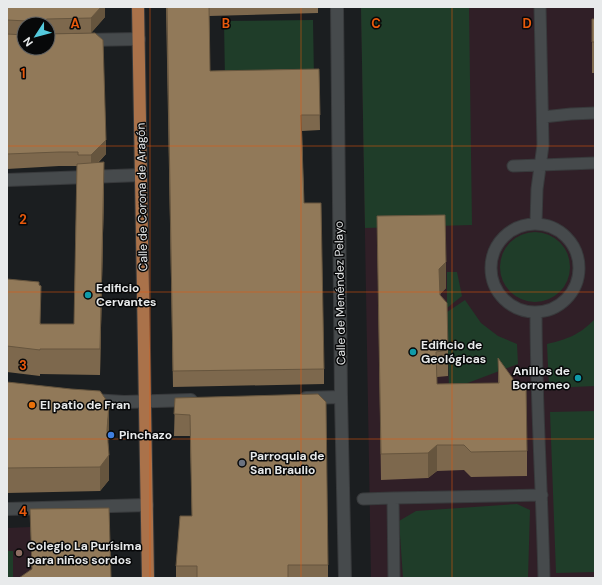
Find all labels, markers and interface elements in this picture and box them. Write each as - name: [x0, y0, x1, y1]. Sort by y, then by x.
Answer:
- text: A: [70, 15, 80, 32]
- text: B: [222, 15, 230, 32]
- text: C: [371, 15, 381, 32]
- text: D: [522, 15, 532, 32]
- north arrow: [16, 16, 56, 56]
- text: N: [20, 35, 36, 49]
- text: 1: [21, 65, 25, 82]
- street label: Calle de Corona de Aragón: [133, 122, 151, 271]
- text: 2: [19, 211, 27, 228]
- street label: Calle de Menéndez Pelayo: [331, 221, 349, 365]
- place label: Edificio Cervantes: [96, 280, 157, 310]
- marker: Edificio Cervantes: [83, 290, 93, 300]
- place label: Edificio de Geológicas: [421, 337, 486, 367]
- marker: Edificio de Geológicas: [408, 347, 418, 357]
- text: 3: [19, 357, 27, 374]
- place label: Anillos de Borromeo: [512, 363, 570, 393]
- marker: Anillos de Borromeo: [573, 373, 583, 383]
- place label: El patio de Fran: [40, 397, 130, 413]
- marker: El patio de Fran: [27, 400, 37, 410]
- place label: Pinchazo: [119, 427, 172, 443]
- marker: Pinchazo: [106, 430, 116, 440]
- place label: Parroquia de San Braulio: [250, 448, 325, 478]
- marker: Parroquia de San Braulio: [237, 458, 247, 468]
- text: 4: [19, 503, 27, 520]
- place label: Colegio La Purísima para niños sordos: [27, 538, 141, 568]
- marker: Colegio La Purísima para niños sordos: [14, 548, 24, 558]

